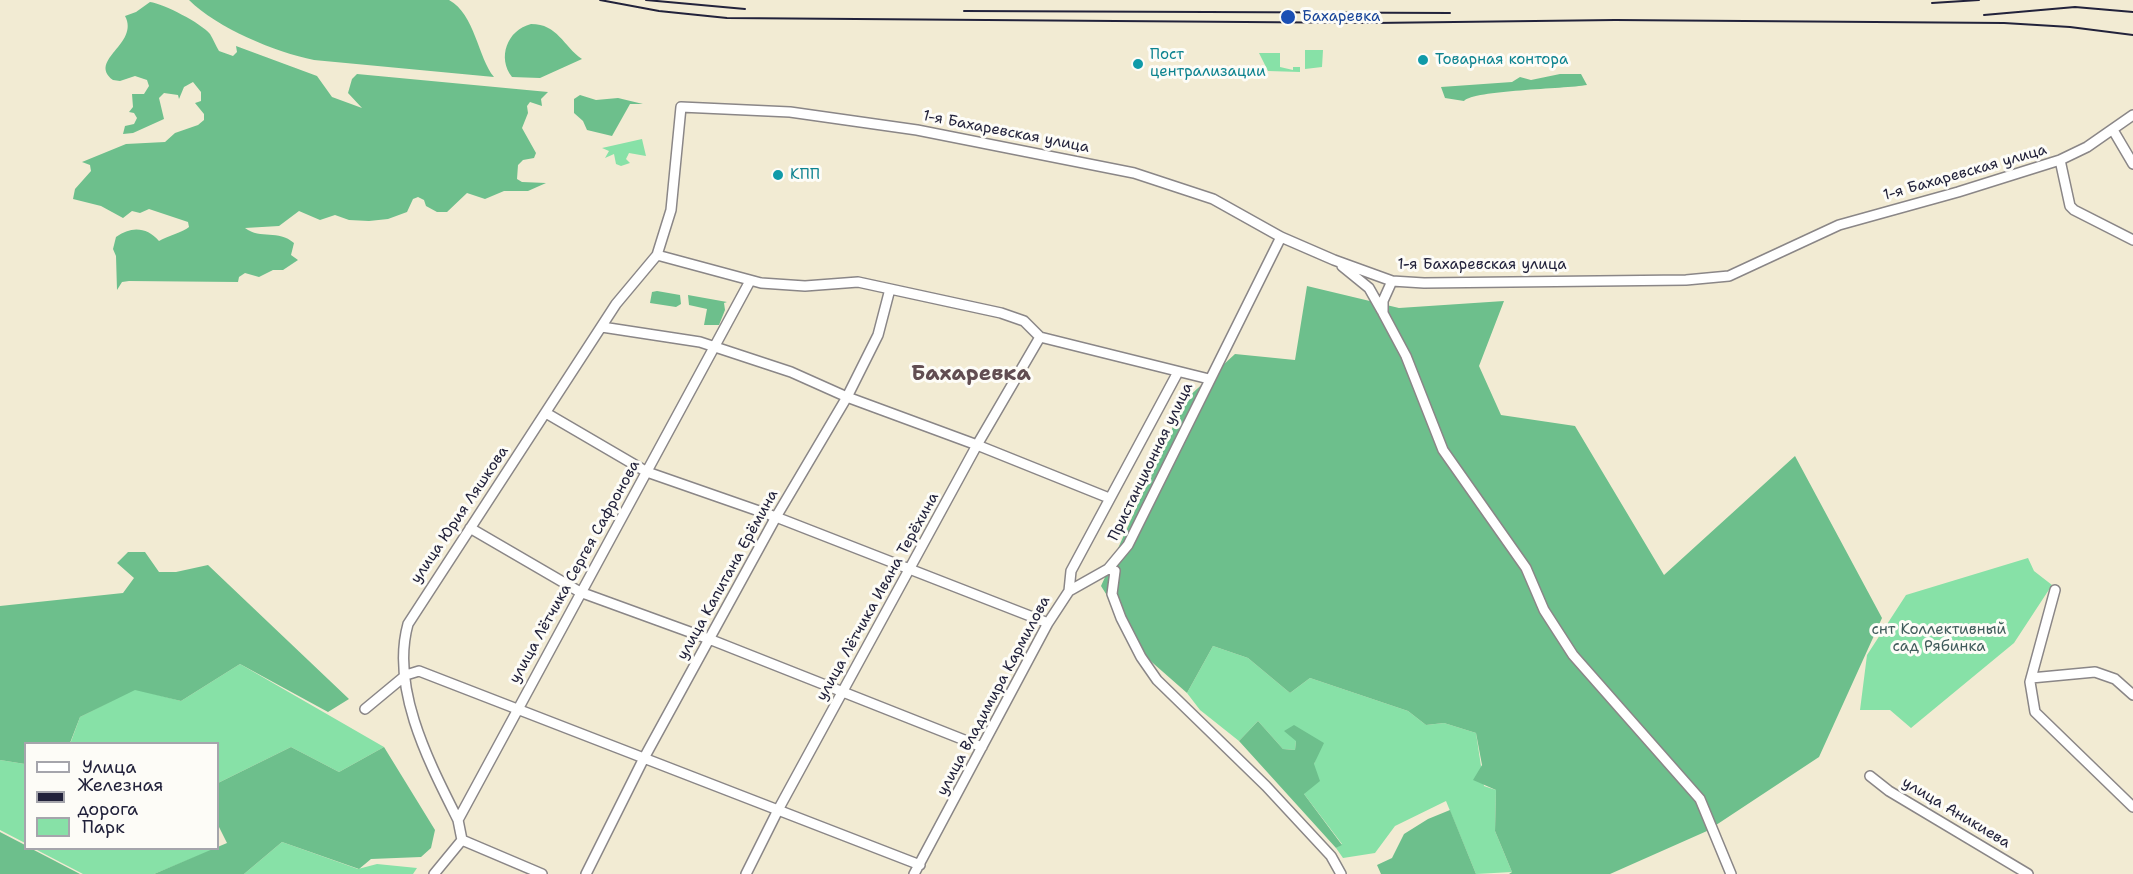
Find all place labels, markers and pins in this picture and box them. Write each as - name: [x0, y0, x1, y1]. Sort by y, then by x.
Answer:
- marker: Бахаревка: [1279, 8, 1297, 26]
- place label: Бахаревка: [1302, 8, 1380, 26]
- place label: Пост централизации: [1150, 46, 1266, 81]
- place label: Товарная контора: [1435, 51, 1568, 69]
- marker: Товарная контора: [1416, 53, 1430, 67]
- marker: Пост централизации: [1131, 57, 1145, 71]
- place label: КПП: [790, 166, 820, 184]
- marker: КПП: [771, 168, 785, 182]

